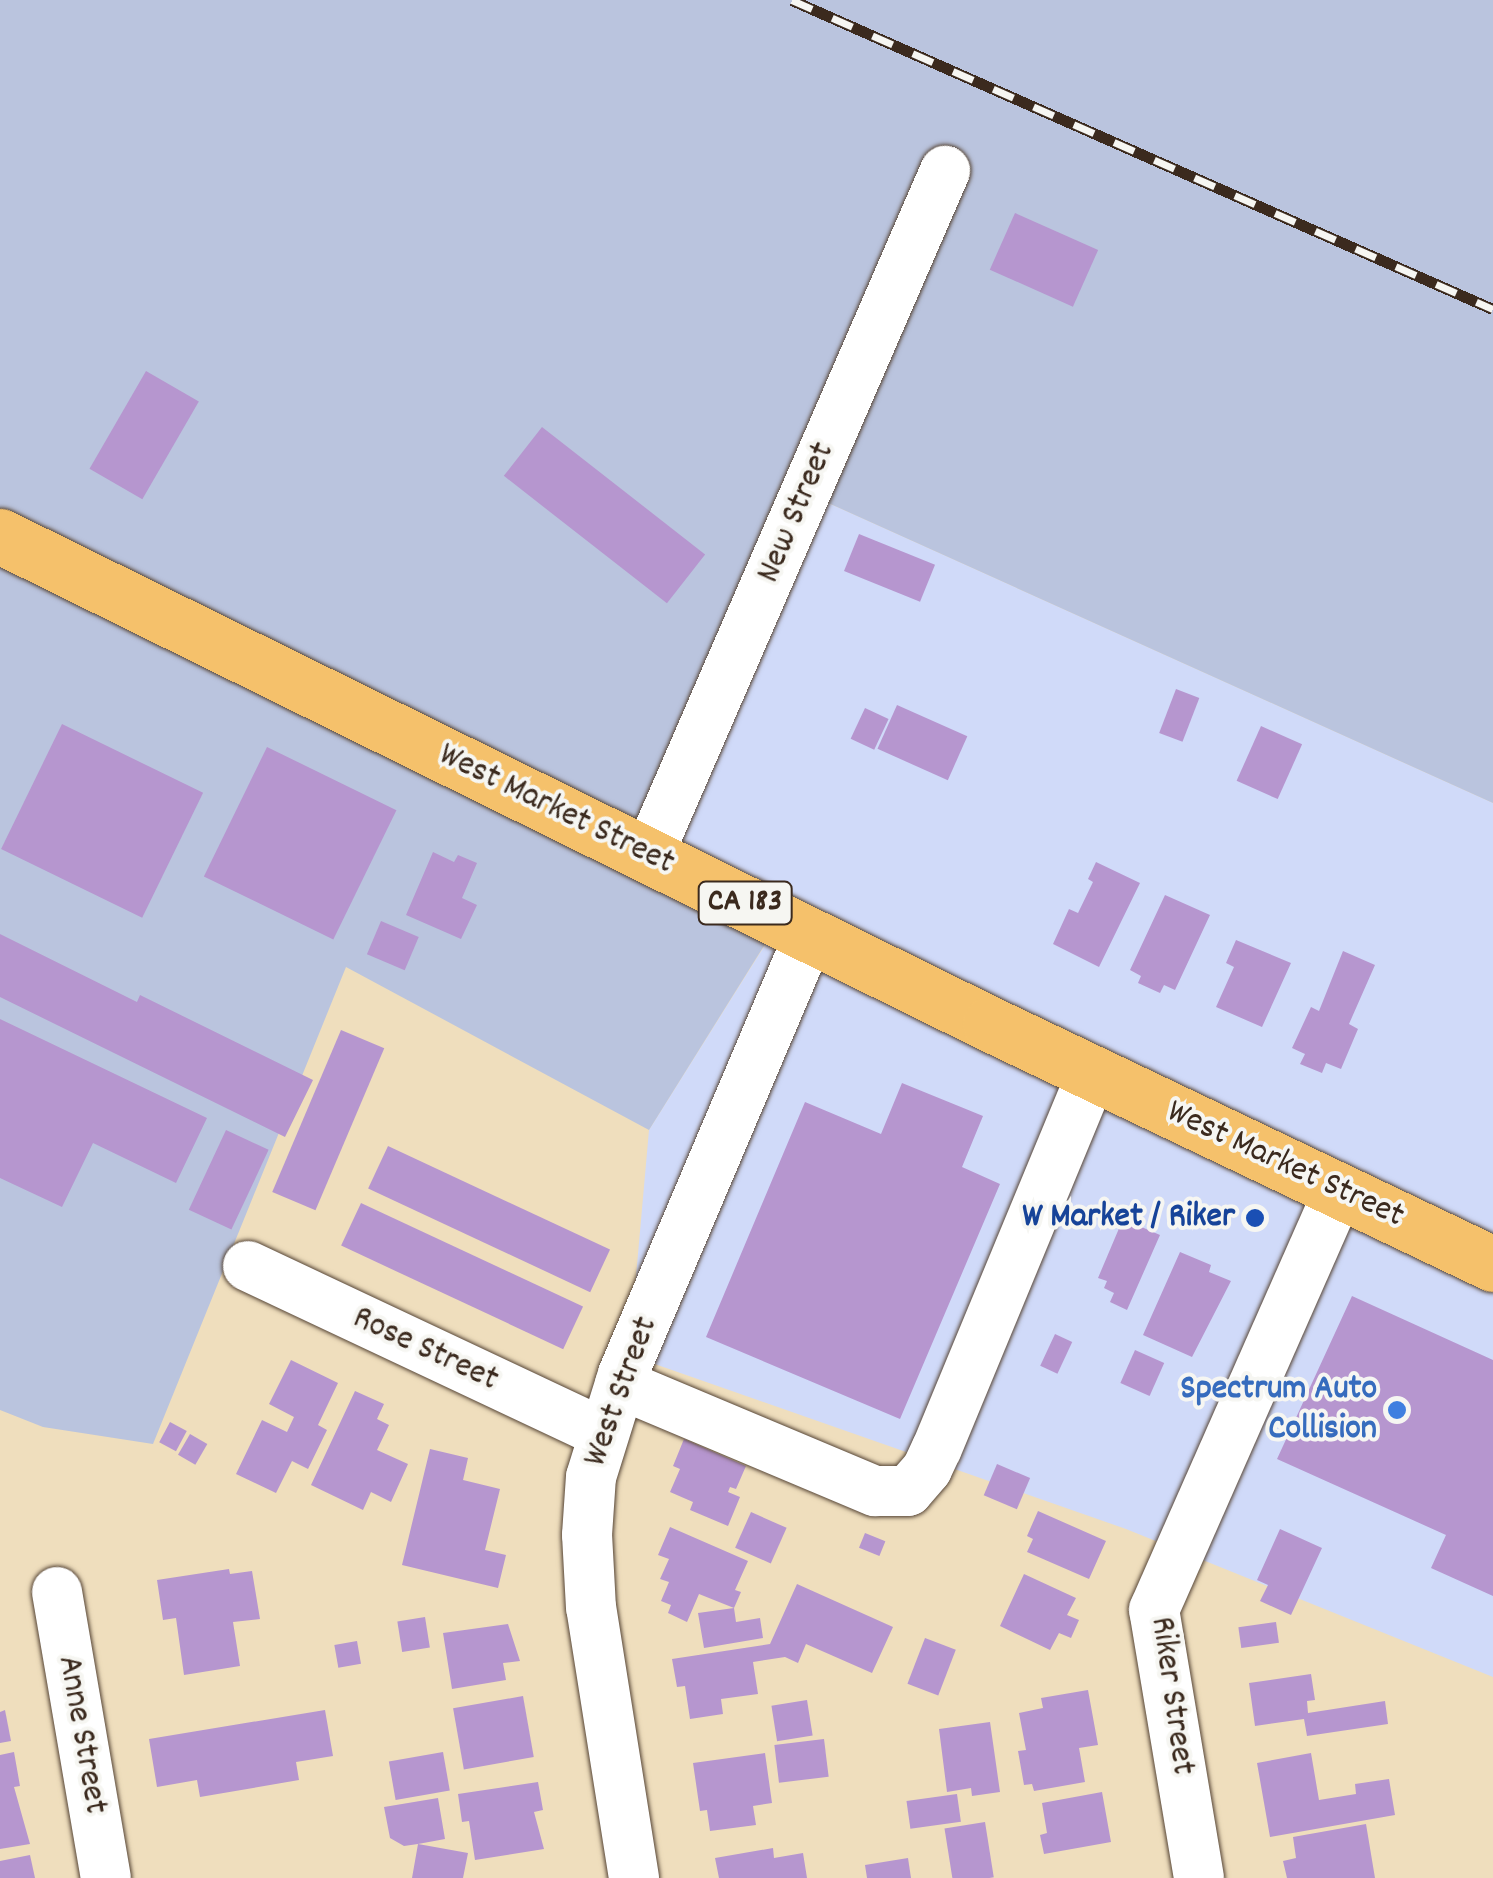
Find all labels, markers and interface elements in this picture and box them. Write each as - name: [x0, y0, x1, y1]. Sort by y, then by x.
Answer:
- street label: New Street: [749, 437, 845, 589]
- street label: West Market Street: [431, 735, 681, 885]
- road number: CA 183: [698, 876, 792, 930]
- street label: West Market Street: [1160, 1092, 1410, 1238]
- place label: W Market / Riker: [1022, 1197, 1235, 1239]
- marker: W Market / Riker: [1244, 1207, 1266, 1229]
- street label: Rose Street: [346, 1298, 504, 1402]
- street label: West Street: [576, 1311, 668, 1473]
- place label: Spectrum Auto Collision: [1180, 1369, 1377, 1451]
- marker: Spectrum Auto Collision: [1386, 1399, 1408, 1421]
- street label: Riker Street: [1139, 1614, 1203, 1778]
- street label: Anne Street: [46, 1653, 116, 1817]

